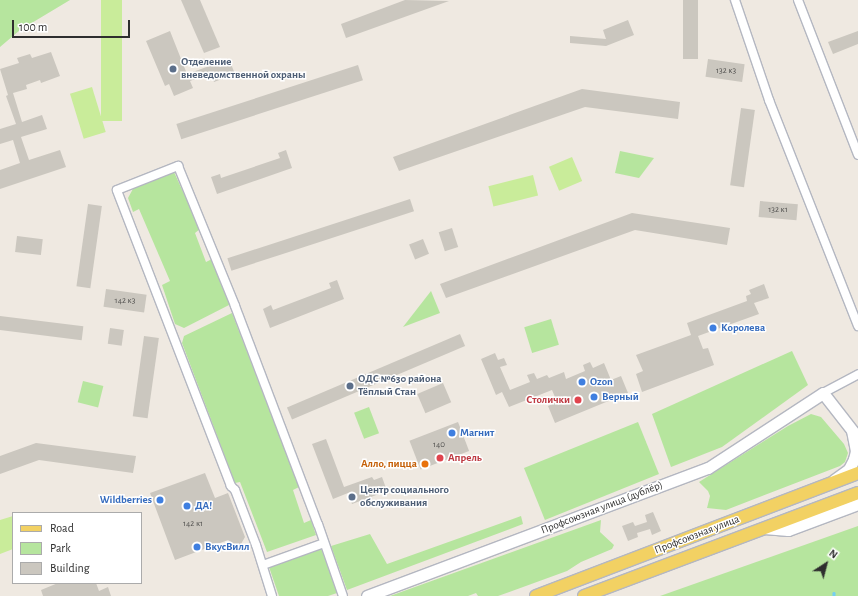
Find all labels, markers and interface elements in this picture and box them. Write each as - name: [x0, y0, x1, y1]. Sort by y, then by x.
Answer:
- scale bar: [14, 12, 132, 38]
- text: 100 m: [19, 21, 47, 33]
- place label: Отделение вневедомственной охраны: [181, 56, 305, 82]
- marker: Отделение вневедомственной охраны: [168, 64, 178, 74]
- house number: 132 к3: [716, 66, 736, 76]
- house number: 132 к1: [768, 205, 788, 215]
- house number: 142 к3: [115, 296, 135, 306]
- place label: Королева: [721, 321, 765, 335]
- marker: Королева: [708, 323, 718, 333]
- place label: ОДС №630 района Тёплый Стан: [358, 373, 442, 399]
- place label: Ozon: [590, 375, 613, 389]
- marker: Ozon: [577, 377, 587, 387]
- marker: ОДС №630 района Тёплый Стан: [345, 381, 355, 391]
- place label: Верный: [602, 390, 639, 404]
- marker: Верный: [589, 392, 599, 402]
- place label: Столички: [526, 393, 570, 407]
- marker: Столички: [573, 395, 583, 405]
- place label: Магнит: [460, 426, 494, 440]
- marker: Магнит: [447, 428, 457, 438]
- house number: 140: [433, 440, 445, 450]
- place label: Апрель: [448, 451, 482, 465]
- marker: Апрель: [435, 453, 445, 463]
- place label: Алло, пицца: [361, 457, 417, 471]
- marker: Алло, пицца: [420, 459, 430, 469]
- street label: Профсоюзная улица (дублёр): [539, 479, 665, 537]
- place label: Центр социального обслуживания: [360, 484, 449, 510]
- marker: Центр социального обслуживания: [347, 492, 357, 502]
- place label: Wildberries: [100, 493, 152, 507]
- marker: Wildberries: [155, 495, 165, 505]
- place label: ДА!: [195, 499, 212, 513]
- marker: ДА!: [182, 501, 192, 511]
- legend: [12, 512, 142, 584]
- street label: Профсоюзная улица: [653, 513, 741, 557]
- house number: 142 к1: [183, 519, 203, 529]
- text: Road: [50, 522, 74, 534]
- place label: ВкусВилл: [205, 540, 249, 554]
- text: Park: [50, 542, 71, 554]
- marker: ВкусВилл: [192, 542, 202, 552]
- north arrow: [806, 544, 846, 584]
- text: N: [827, 547, 840, 561]
- text: Building: [50, 562, 90, 574]

